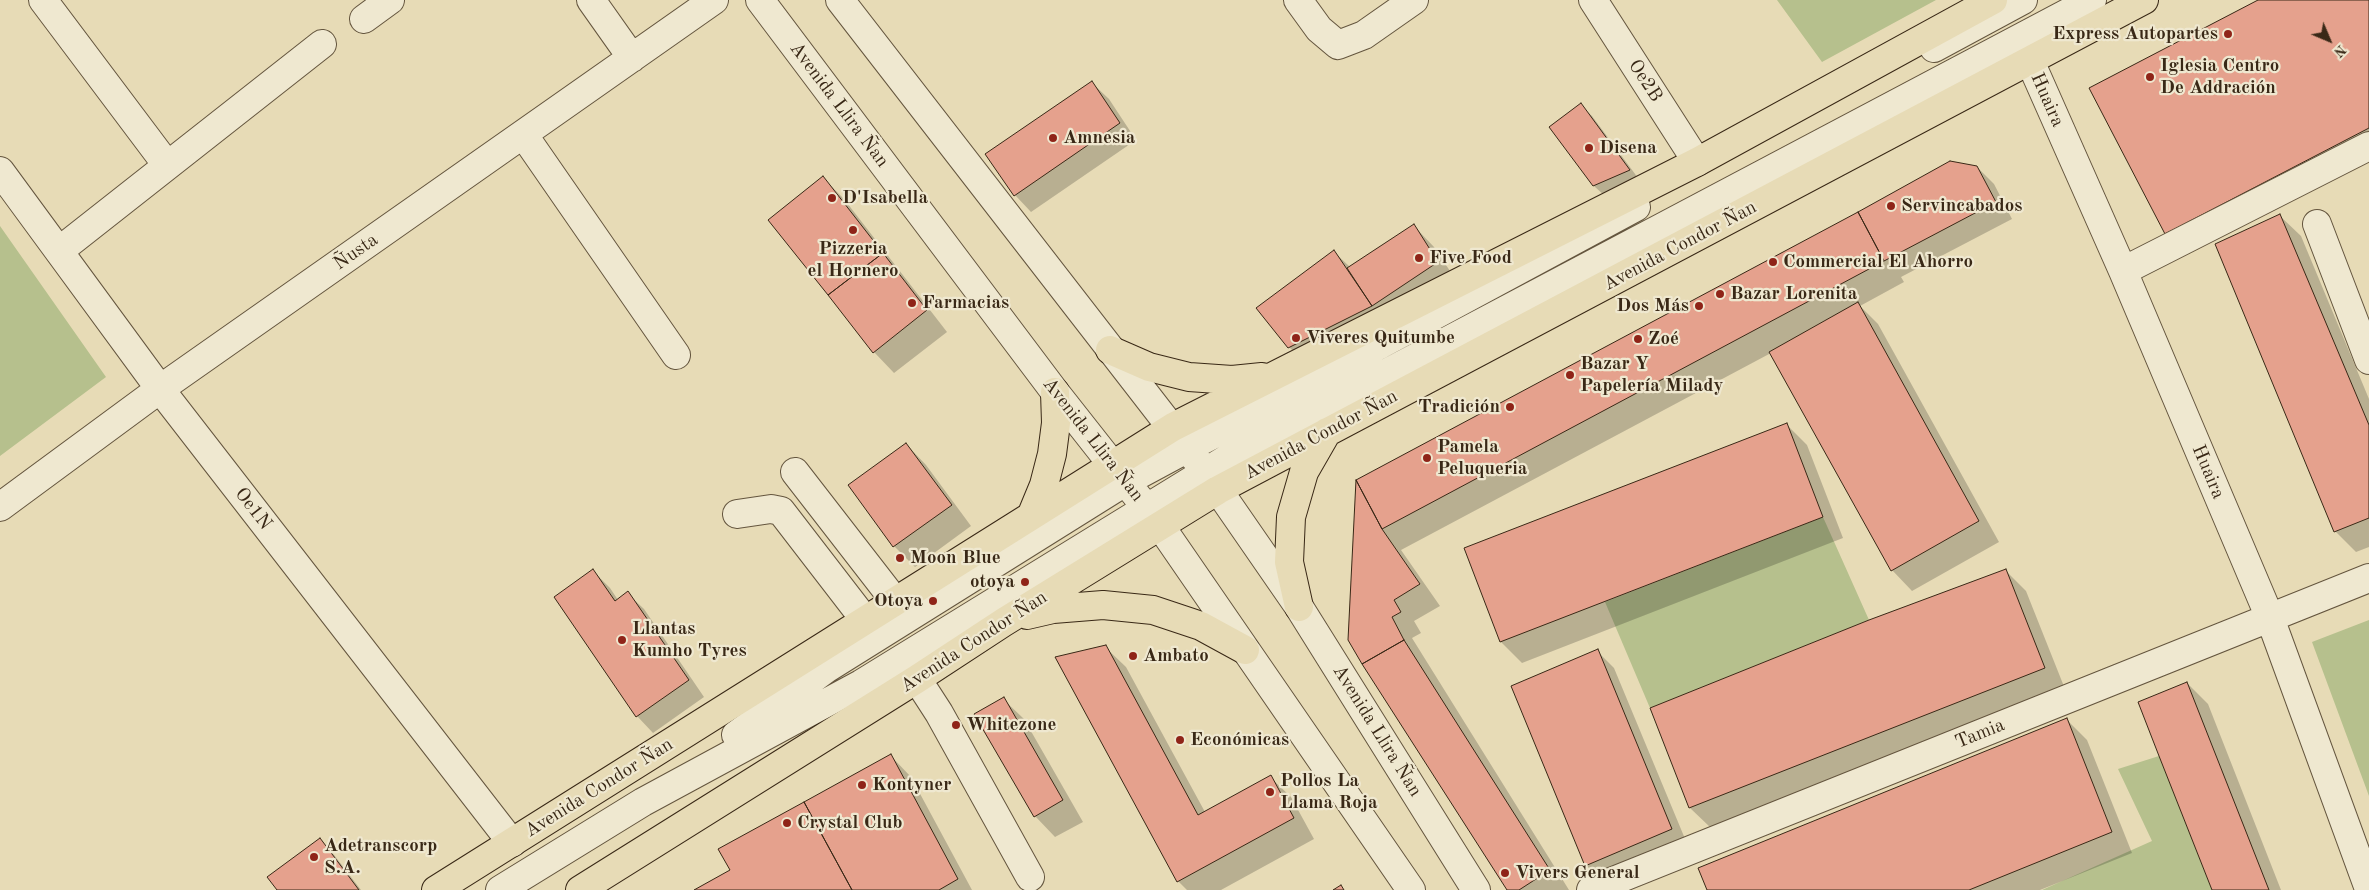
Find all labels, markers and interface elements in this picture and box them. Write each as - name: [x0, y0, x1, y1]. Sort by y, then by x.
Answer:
- north arrow: [2304, 15, 2354, 65]
- place label: Express Autopartes: [2052, 23, 2218, 45]
- marker: Express Autopartes: [2222, 28, 2234, 40]
- street label: Avenida Llira Ñan: [784, 38, 894, 172]
- text: N: [2331, 42, 2348, 59]
- street label: Oe2B: [1623, 55, 1667, 107]
- place label: Iglesia Centro De Addración: [2160, 55, 2279, 99]
- street label: Huaira: [2025, 69, 2069, 131]
- marker: Iglesia Centro De Addración: [2144, 71, 2156, 83]
- place label: Amnesia: [1063, 127, 1136, 149]
- marker: Amnesia: [1047, 132, 1059, 144]
- place label: Disena: [1599, 137, 1657, 159]
- marker: Disena: [1583, 142, 1595, 154]
- place label: D'Isabella: [842, 187, 928, 209]
- marker: D'Isabella: [826, 192, 838, 204]
- place label: Servincabados: [1901, 195, 2022, 217]
- street label: Avenida Condor Ñan: [1599, 196, 1761, 296]
- marker: Servincabados: [1885, 200, 1897, 212]
- marker: Pizzeria el Hornero: [847, 224, 859, 236]
- street label: Ñusta: [329, 229, 383, 275]
- place label: Pizzeria el Hornero: [808, 238, 898, 282]
- place label: Five Food: [1429, 247, 1512, 269]
- place label: Commercial El Ahorro: [1783, 251, 1973, 273]
- marker: Five Food: [1413, 252, 1425, 264]
- marker: Commercial El Ahorro: [1767, 256, 1779, 268]
- place label: Bazar Lorenita: [1730, 283, 1857, 305]
- marker: Bazar Lorenita: [1714, 288, 1726, 300]
- place label: Farmacias: [922, 292, 1009, 314]
- place label: Dos Más: [1616, 295, 1689, 317]
- marker: Farmacias: [906, 297, 918, 309]
- marker: Dos Más: [1693, 300, 1705, 312]
- place label: Viveres Quitumbe: [1306, 327, 1455, 349]
- place label: Zoé: [1648, 328, 1679, 350]
- marker: Viveres Quitumbe: [1290, 332, 1302, 344]
- marker: Zoé: [1632, 333, 1644, 345]
- place label: Bazar Y Papelería Milady: [1580, 353, 1723, 397]
- marker: Bazar Y Papelería Milady: [1564, 369, 1576, 381]
- street label: Avenida Llira Ñan: [1038, 373, 1148, 507]
- street label: Avenida Condor Ñan: [1240, 385, 1402, 485]
- place label: Tradición: [1418, 396, 1500, 418]
- marker: Tradición: [1504, 401, 1516, 413]
- place label: Pamela Peluqueria: [1437, 436, 1528, 480]
- street label: Huaira: [2186, 441, 2230, 503]
- marker: Pamela Peluqueria: [1421, 452, 1433, 464]
- street label: Oe1N: [229, 483, 277, 535]
- place label: Moon Blue: [910, 547, 1001, 569]
- marker: Moon Blue: [894, 552, 906, 564]
- place label: otoya: [970, 571, 1015, 593]
- marker: otoya: [1019, 576, 1031, 588]
- street label: Avenida Condor Ñan: [896, 586, 1052, 698]
- place label: Otoya: [874, 590, 923, 612]
- marker: Otoya: [927, 595, 939, 607]
- place label: Llantas Kumho Tyres: [632, 618, 747, 662]
- marker: Llantas Kumho Tyres: [616, 634, 628, 646]
- place label: Ambato: [1143, 645, 1209, 667]
- marker: Ambato: [1127, 650, 1139, 662]
- street label: Avenida Llira Ñan: [1327, 661, 1427, 801]
- place label: Whitezone: [966, 714, 1056, 736]
- street label: Tamia: [1952, 714, 2008, 754]
- marker: Whitezone: [950, 719, 962, 731]
- place label: Económicas: [1190, 729, 1289, 751]
- street label: Avenida Condor Ñan: [521, 733, 677, 843]
- marker: Económicas: [1174, 734, 1186, 746]
- place label: Pollos La Llama Roja: [1280, 770, 1378, 814]
- place label: Kontyner: [872, 774, 951, 796]
- marker: Kontyner: [856, 779, 868, 791]
- marker: Pollos La Llama Roja: [1264, 786, 1276, 798]
- place label: Crystal Club: [797, 812, 903, 834]
- marker: Crystal Club: [781, 817, 793, 829]
- place label: Adetranscorp S.A.: [324, 835, 437, 879]
- marker: Adetranscorp S.A.: [308, 851, 320, 863]
- place label: Vivers General: [1515, 862, 1640, 884]
- marker: Vivers General: [1499, 867, 1511, 879]

